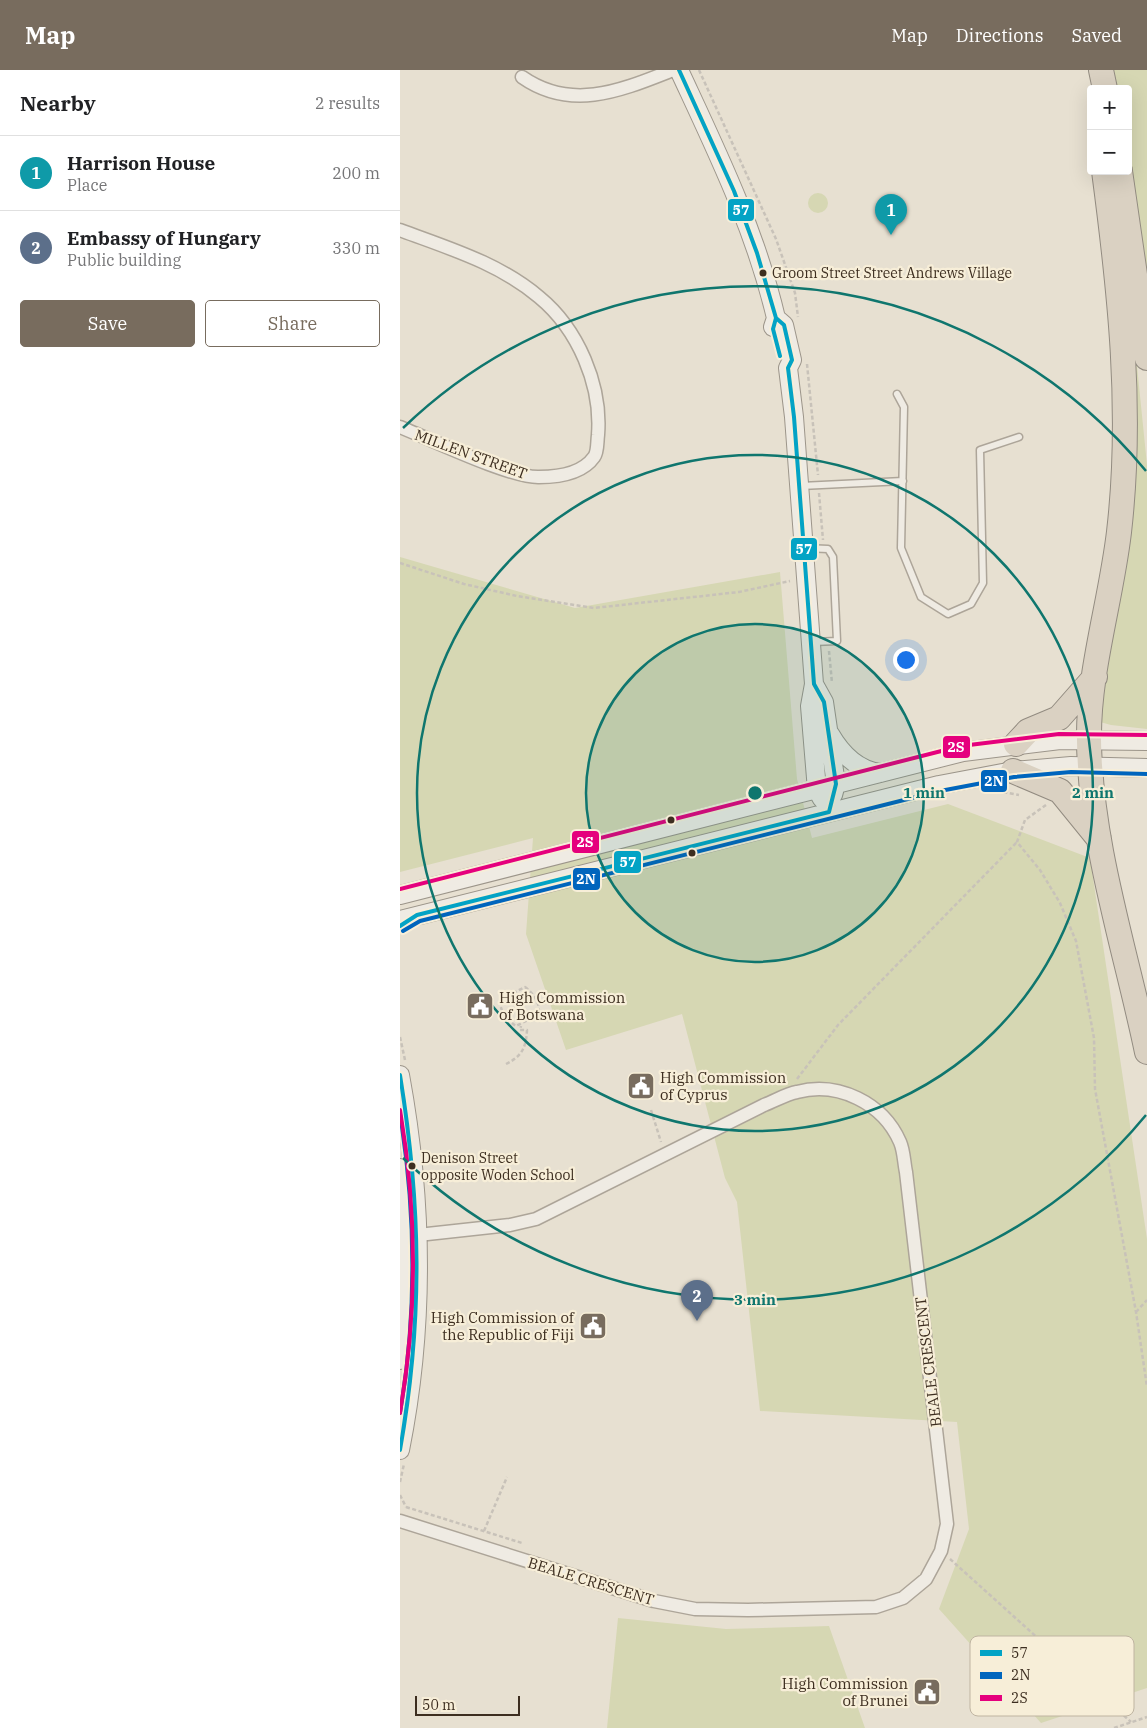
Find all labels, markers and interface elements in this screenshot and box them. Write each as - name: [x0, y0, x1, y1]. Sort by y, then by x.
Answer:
- text: Map: [25, 19, 75, 51]
- text: Map: [891, 24, 928, 47]
- text: Directions: [956, 24, 1044, 47]
- text: Saved: [1072, 24, 1122, 47]
- map controls: [1087, 85, 1132, 175]
- button: +: [1087, 85, 1132, 130]
- text: Nearby: [20, 89, 96, 117]
- text: 2 results: [315, 93, 380, 113]
- button: −: [1087, 130, 1132, 175]
- text: Harrison House: [67, 151, 215, 175]
- text: 1: [31, 163, 41, 183]
- text: 200 m: [332, 163, 380, 183]
- text: Place: [67, 175, 107, 195]
- pin: 1: [875, 194, 907, 235]
- line badge: 57: [727, 198, 755, 222]
- text: 57: [733, 201, 749, 219]
- text: Embassy of Hungary: [67, 226, 261, 250]
- text: 2: [31, 238, 41, 258]
- text: 330 m: [332, 238, 380, 258]
- text: Public building: [67, 250, 181, 270]
- place label: Groom Street Street Andrews Village: [772, 264, 1012, 282]
- marker: Groom Street Street Andrews Village: [758, 268, 768, 278]
- button: Save: [20, 300, 195, 347]
- button: Share: [205, 300, 380, 347]
- street label: MILLEN STREET: [412, 425, 530, 483]
- line badge: 57: [790, 537, 818, 561]
- text: 57: [796, 540, 812, 558]
- your location: [893, 647, 919, 673]
- line badge: 2S: [942, 735, 971, 759]
- text: 2S: [947, 738, 965, 756]
- line badge: 2N: [980, 769, 1008, 793]
- text: 2N: [984, 772, 1004, 790]
- text: 1 min: [903, 783, 945, 802]
- text: 2 min: [1072, 783, 1114, 802]
- centre of rings: [746, 784, 764, 802]
- unlabelled marker: [666, 815, 676, 825]
- line badge: 2S: [571, 830, 600, 854]
- text: 2S: [576, 833, 594, 851]
- unlabelled marker: [687, 848, 697, 858]
- line badge: 57: [613, 850, 642, 874]
- text: 57: [620, 853, 636, 871]
- line badge: 2N: [572, 867, 601, 891]
- text: 2N: [576, 870, 596, 888]
- place label: High Commission of Botswana: [499, 988, 626, 1024]
- public building icon: High Commission of Botswana: [465, 991, 495, 1021]
- place label: High Commission of Cyprus: [660, 1068, 787, 1104]
- public building icon: High Commission of Cyprus: [626, 1071, 656, 1101]
- place label: Denison Street opposite Woden School: [421, 1149, 575, 1184]
- marker: Denison Street opposite Woden School: [407, 1161, 417, 1171]
- pin: 2: [681, 1280, 713, 1321]
- text: 3 min: [734, 1290, 776, 1309]
- street label: BEALE CRESCENT: [911, 1296, 945, 1428]
- place label: High Commission of the Republic of Fiji: [431, 1308, 575, 1344]
- public building icon: High Commission of the Republic of Fiji: [578, 1311, 608, 1341]
- street label: BEALE CRESCENT: [526, 1553, 657, 1609]
- legend: [970, 1636, 1134, 1716]
- text: 57: [1011, 1644, 1028, 1662]
- text: 2N: [1011, 1666, 1030, 1684]
- place label: High Commission of Brunei: [782, 1674, 908, 1710]
- public building icon: High Commission of Brunei: [912, 1677, 942, 1707]
- text: 2S: [1011, 1689, 1028, 1707]
- scale bar: [415, 1693, 520, 1716]
- text: 50 m: [422, 1696, 455, 1714]

